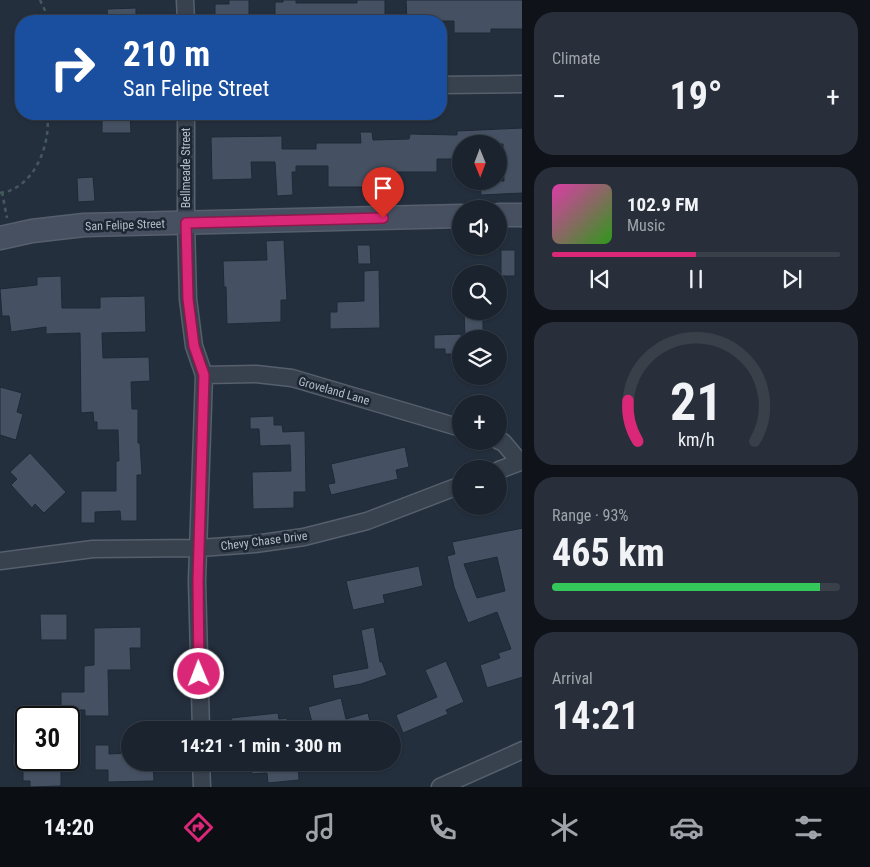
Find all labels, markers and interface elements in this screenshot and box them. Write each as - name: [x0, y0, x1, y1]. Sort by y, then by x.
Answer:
- text: 210 m: [123, 34, 210, 75]
- icon: right: [40, 35, 105, 100]
- text: Climate: [552, 49, 600, 68]
- text: 19°: [669, 74, 723, 118]
- text: San Felipe Street: [123, 76, 269, 101]
- text: −: [552, 80, 566, 113]
- text: +: [826, 80, 840, 113]
- street label: Bellmeade Street: [179, 127, 193, 208]
- north arrow: [452, 135, 508, 190]
- map controls: [452, 135, 507, 515]
- pin: [362, 167, 404, 218]
- icon: arrive: [369, 174, 397, 202]
- text: 102.9 FM: [627, 193, 699, 216]
- button: sound: [452, 200, 507, 255]
- text: Music: [627, 216, 665, 235]
- street label: San Felipe Street: [85, 217, 166, 233]
- button: search: [452, 265, 507, 320]
- icon: previous: [586, 265, 614, 293]
- icon: pause: [682, 265, 710, 293]
- icon: next: [778, 265, 806, 293]
- button: layers: [452, 330, 507, 385]
- text: 21: [670, 372, 722, 433]
- street label: Groveland Lane: [297, 374, 371, 408]
- button: +: [452, 395, 507, 450]
- text: km/h: [678, 429, 714, 450]
- button: −: [452, 460, 507, 515]
- text: Range · 93%: [552, 506, 628, 525]
- street label: Chevy Chase Drive: [220, 529, 308, 553]
- text: 465 km: [552, 531, 665, 575]
- position arrow: [172, 647, 224, 699]
- text: Arrival: [552, 669, 593, 688]
- text: 14:21: [552, 694, 639, 738]
- speed limit sign: 30: [15, 706, 80, 771]
- text: 14:21 · 1 min · 300 m: [180, 734, 342, 757]
- icon: directions: [181, 810, 216, 845]
- icon: music: [303, 810, 338, 845]
- icon: phone: [425, 810, 460, 845]
- icon: climate: [547, 810, 582, 845]
- icon: car: [669, 810, 704, 845]
- icon: filters: [791, 810, 826, 845]
- text: 14:20: [44, 815, 94, 840]

